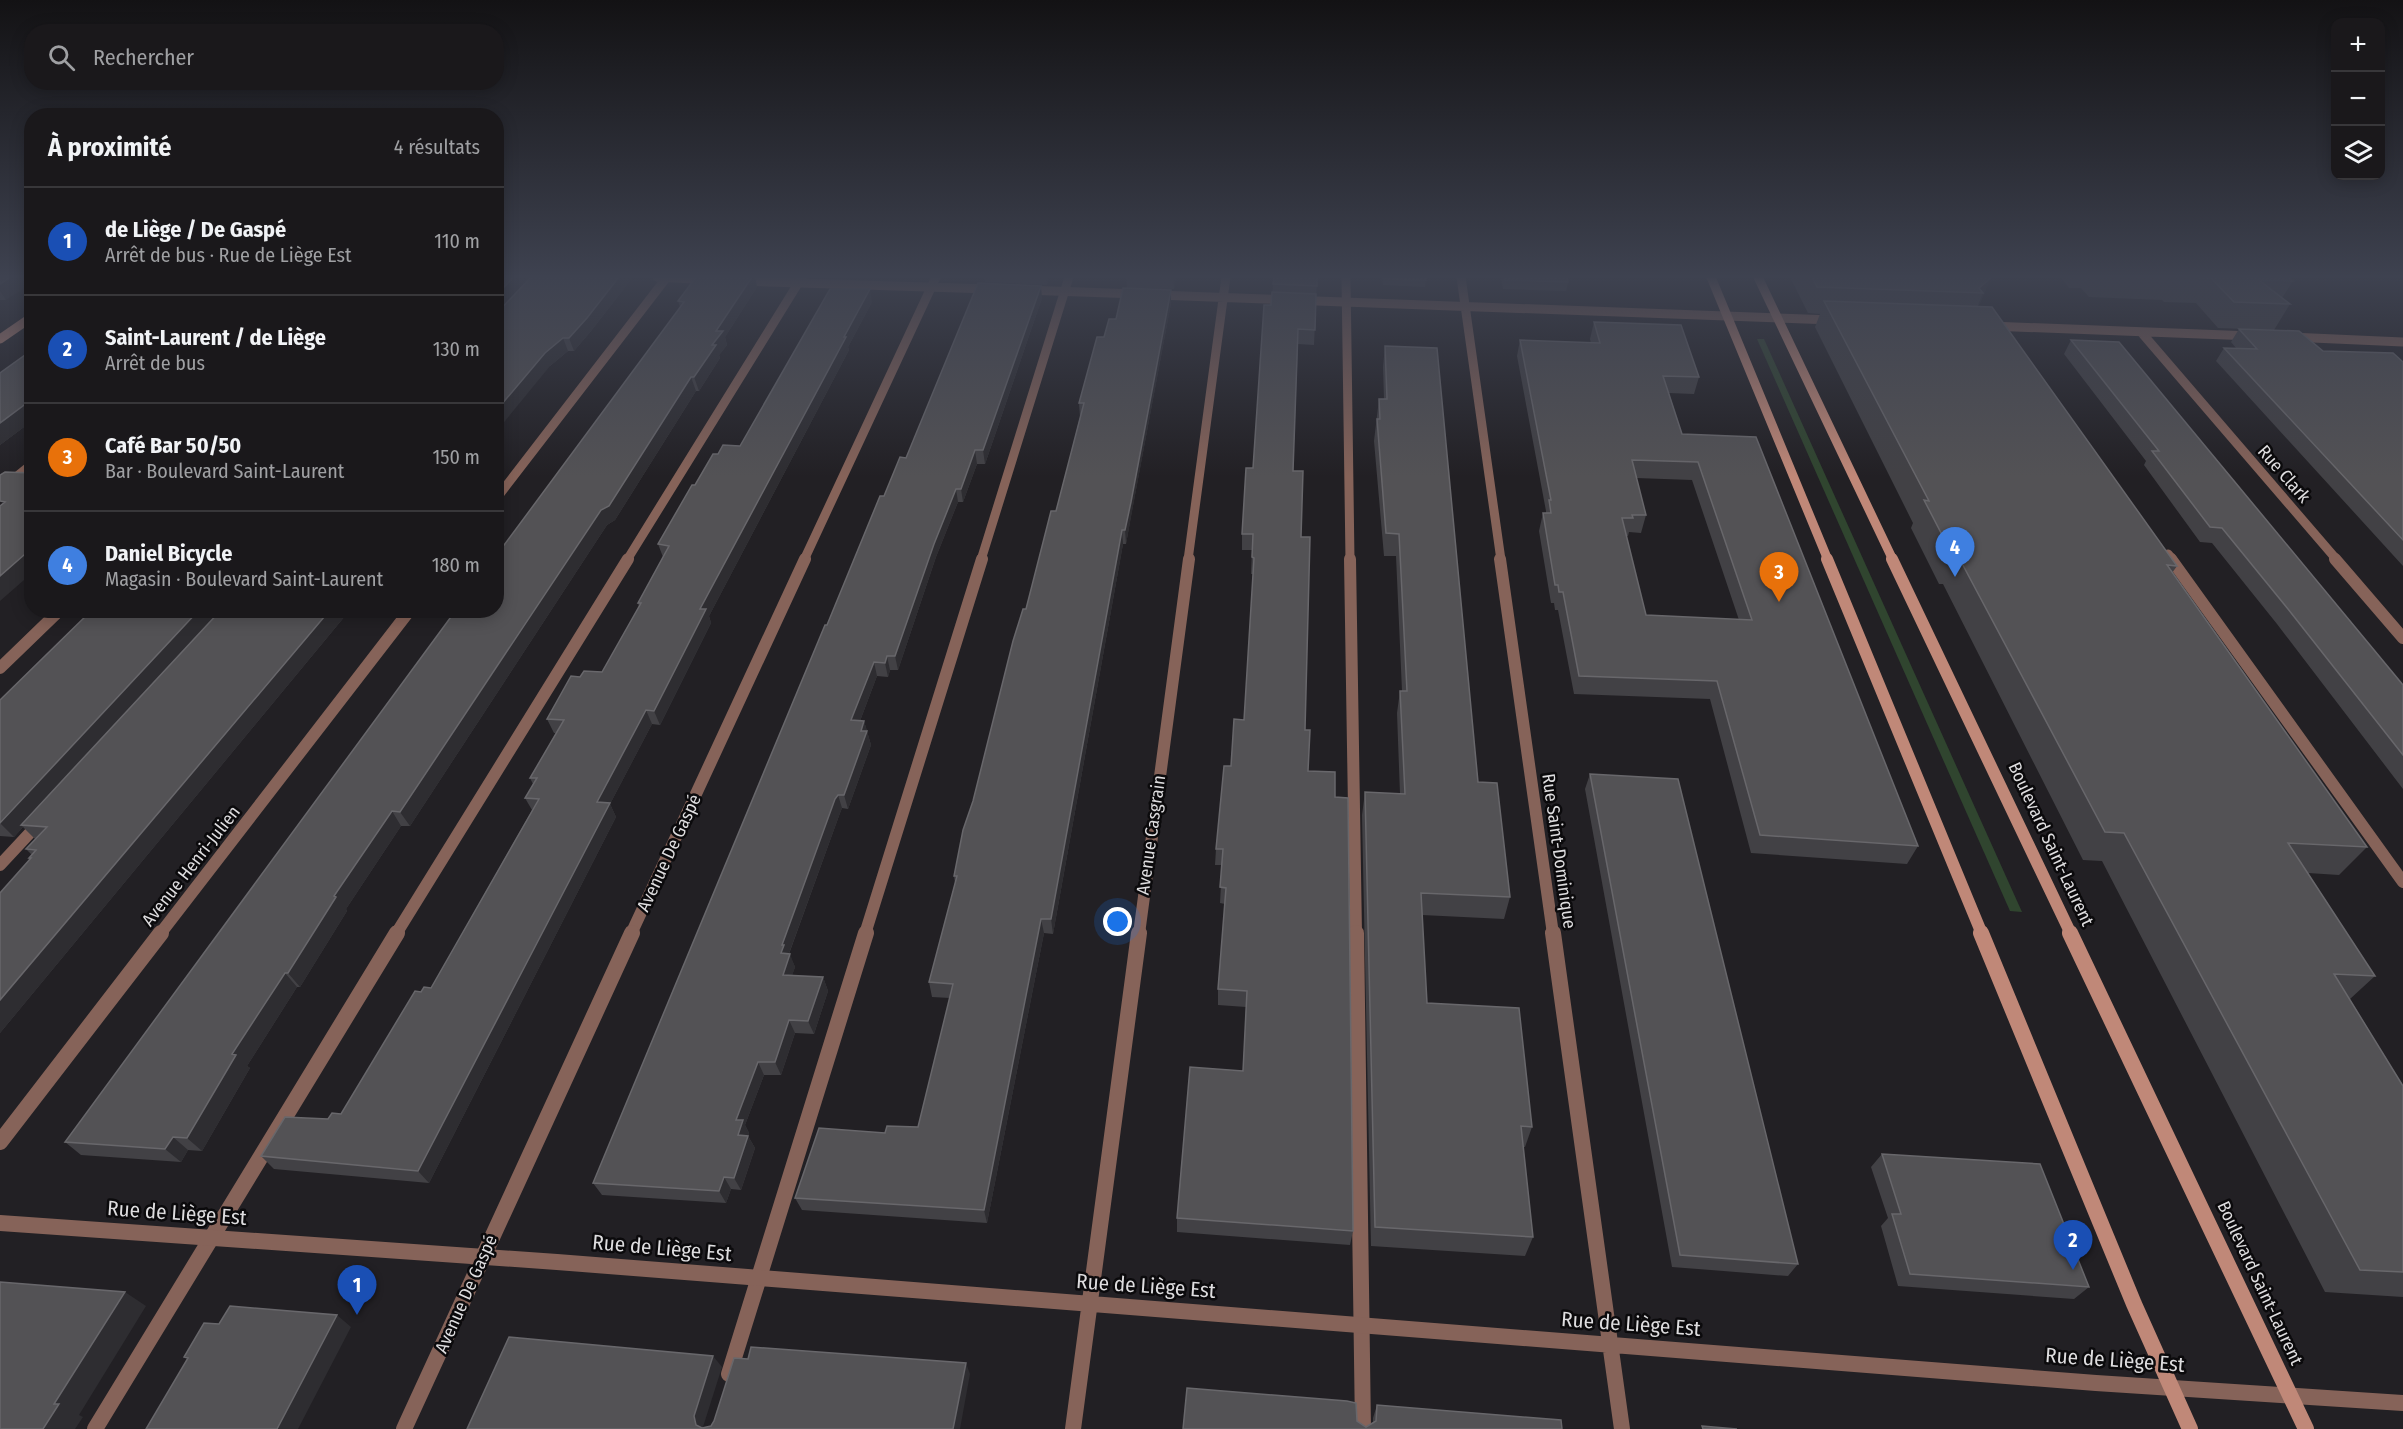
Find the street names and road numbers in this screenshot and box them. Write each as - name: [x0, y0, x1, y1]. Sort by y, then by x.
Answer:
- street label: Rue Clark: [2253, 441, 2315, 508]
- street label: Boulevard Saint-Laurent: [2003, 759, 2099, 929]
- street label: Rue Saint-Dominique: [1537, 772, 1581, 930]
- street label: Avenue Casgrain: [1132, 774, 1170, 896]
- street label: Avenue De Gaspé: [632, 791, 706, 915]
- street label: Avenue Henri-Julien: [137, 801, 245, 931]
- street label: Rue de Liège Est: [106, 1195, 248, 1231]
- street label: Boulevard Saint-Laurent: [2212, 1198, 2308, 1368]
- street label: Rue de Liège Est: [591, 1229, 733, 1267]
- street label: Avenue De Gaspé: [430, 1231, 502, 1357]
- street label: Rue de Liège Est: [1075, 1268, 1217, 1304]
- street label: Rue de Liège Est: [1560, 1306, 1702, 1342]
- street label: Rue de Liège Est: [2044, 1342, 2186, 1378]

